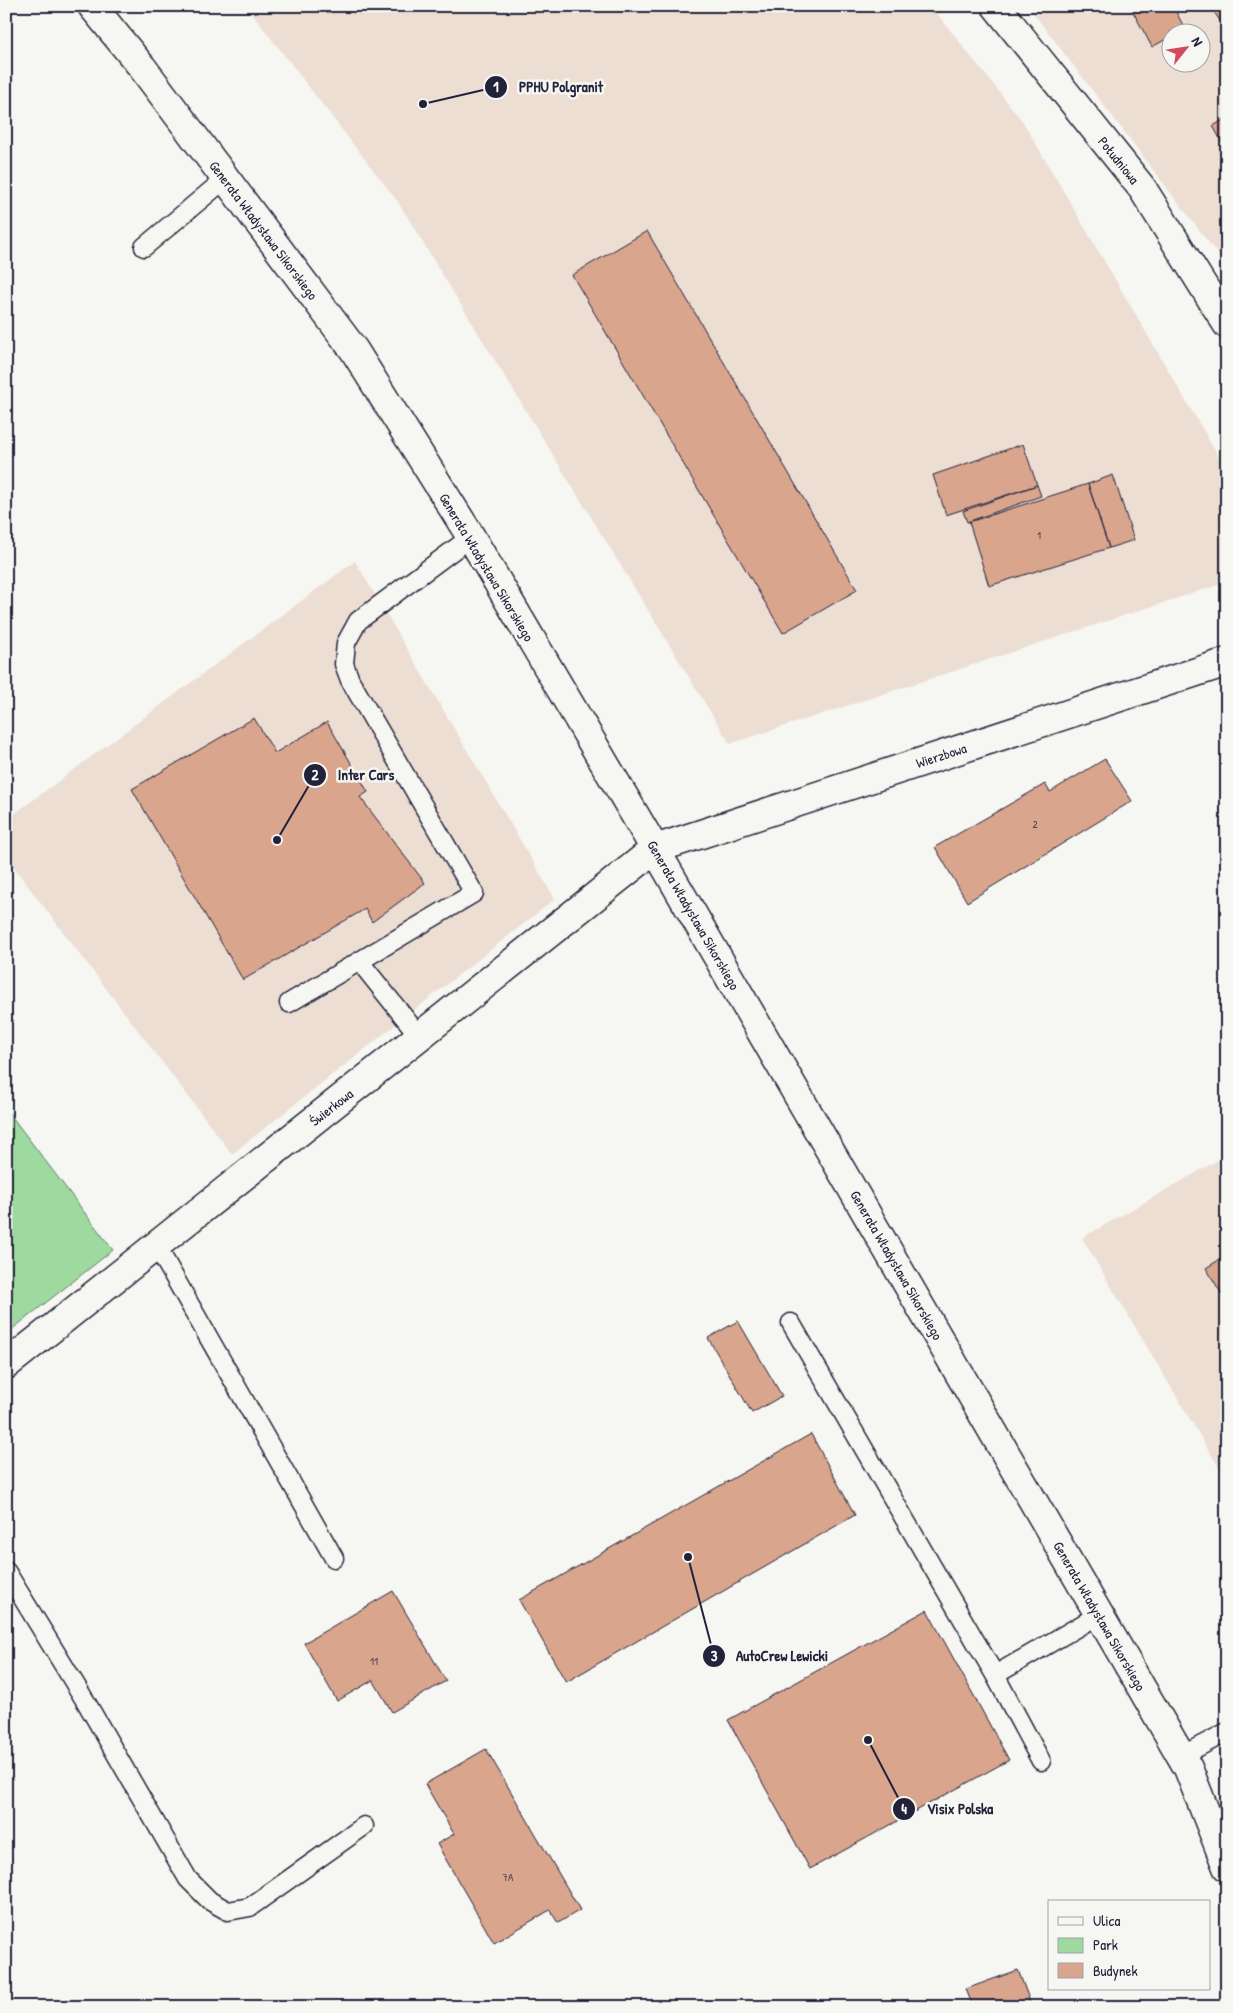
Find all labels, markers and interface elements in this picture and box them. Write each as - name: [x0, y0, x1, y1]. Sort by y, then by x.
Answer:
- north arrow: [1160, 22, 1210, 72]
- text: N: [1188, 33, 1208, 50]
- callout: PPHU Polgranit: [484, 72, 613, 102]
- text: 1: [493, 76, 499, 97]
- text: PPHU Polgranit: [519, 76, 604, 98]
- street label: Południowa: [1094, 132, 1144, 188]
- street label: Generała Władysława Sikorskiego: [205, 157, 323, 304]
- street label: Generała Władysława Sikorskiego: [434, 489, 539, 645]
- house number: 1: [1037, 528, 1041, 542]
- street label: Wierzbowa: [913, 738, 969, 772]
- callout: Inter Cars: [303, 760, 404, 790]
- text: 2: [311, 764, 319, 785]
- text: Inter Cars: [338, 764, 394, 785]
- house number: 2: [1032, 817, 1038, 831]
- street label: Generała Władysława Sikorskiego: [643, 837, 745, 994]
- street label: Świerkowa: [305, 1084, 357, 1130]
- street label: Generała Władysława Sikorskiego: [846, 1187, 948, 1344]
- street label: Generała Władysława Sikorskiego: [1049, 1538, 1151, 1695]
- callout: AutoCrew Lewicki: [701, 1641, 838, 1671]
- text: 3: [711, 1645, 718, 1666]
- text: AutoCrew Lewicki: [736, 1645, 828, 1666]
- house number: 11: [370, 1654, 378, 1668]
- callout: Visix Polska: [892, 1794, 1003, 1824]
- text: 4: [901, 1798, 907, 1819]
- text: Visix Polska: [927, 1798, 993, 1819]
- house number: 7A: [503, 1870, 514, 1884]
- legend: [1048, 1900, 1210, 1990]
- text: Ulica: [1093, 1910, 1120, 1931]
- text: Park: [1093, 1934, 1118, 1955]
- text: Budynek: [1093, 1960, 1138, 1981]

